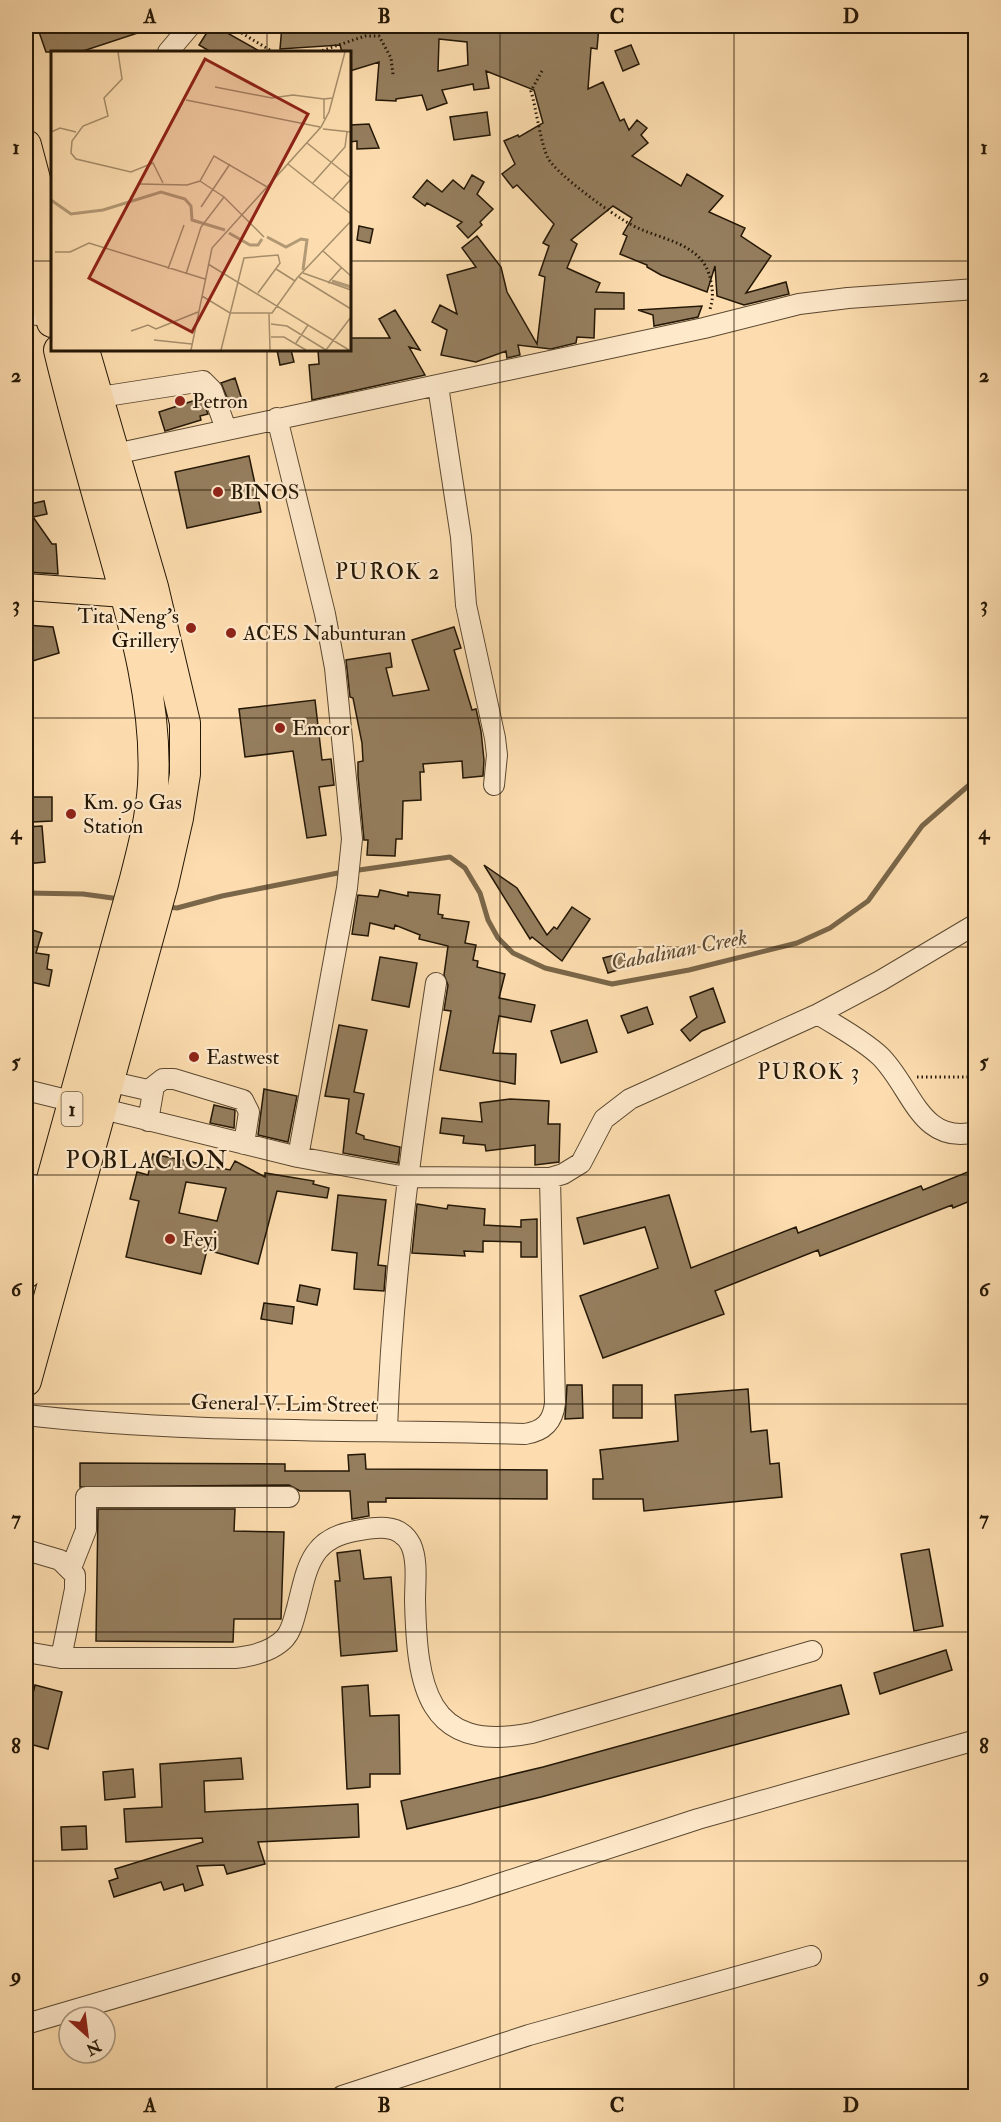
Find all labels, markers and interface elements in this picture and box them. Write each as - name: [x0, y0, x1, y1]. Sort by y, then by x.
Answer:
- text: A: [143, 4, 157, 29]
- text: B: [377, 4, 391, 29]
- text: C: [610, 4, 624, 29]
- text: D: [843, 4, 859, 29]
- inset map: [51, 51, 351, 351]
- text: 1: [12, 135, 20, 160]
- text: 1: [980, 135, 988, 160]
- text: 2: [11, 363, 21, 388]
- text: 2: [979, 363, 989, 388]
- place label: Petron: [192, 388, 248, 415]
- marker: Petron: [173, 394, 187, 408]
- place label: BINOS: [230, 479, 300, 506]
- marker: BINOS: [211, 485, 225, 499]
- district label: PUROK 2: [335, 558, 441, 586]
- text: 3: [12, 592, 20, 617]
- text: 3: [980, 592, 988, 617]
- place label: Tita Neng's Grillery: [78, 603, 180, 654]
- place label: ACES Nabunturan: [242, 620, 407, 647]
- marker: Tita Neng's Grillery: [184, 621, 198, 635]
- marker: ACES Nabunturan: [224, 626, 238, 640]
- place label: Emcor: [292, 715, 350, 742]
- marker: Emcor: [273, 721, 287, 735]
- place label: Km. 90 Gas Station: [83, 789, 182, 840]
- marker: Km. 90 Gas Station: [64, 807, 78, 821]
- text: 4: [10, 820, 23, 845]
- text: 4: [978, 820, 991, 845]
- water label: Cabalinan Creek: [609, 923, 749, 977]
- place label: Eastwest: [206, 1044, 280, 1071]
- text: 5: [12, 1049, 22, 1074]
- text: 5: [980, 1049, 990, 1074]
- marker: Eastwest: [187, 1050, 201, 1064]
- district label: PUROK 3: [757, 1058, 861, 1086]
- road number: 1: [62, 1092, 82, 1126]
- district label: POBLACION: [66, 1145, 228, 1176]
- place label: Feyj: [182, 1226, 218, 1253]
- marker: Feyj: [163, 1232, 177, 1246]
- text: 6: [11, 1277, 23, 1302]
- text: 6: [979, 1277, 991, 1302]
- street label: General V. Lim Street: [191, 1389, 378, 1419]
- text: 7: [11, 1506, 21, 1531]
- text: 7: [979, 1506, 989, 1531]
- text: 8: [11, 1734, 21, 1759]
- text: 8: [979, 1734, 989, 1759]
- text: 9: [9, 1963, 21, 1988]
- text: 9: [977, 1963, 989, 1988]
- north arrow: [57, 2005, 117, 2065]
- text: N: [82, 2035, 105, 2060]
- text: A: [143, 2093, 157, 2118]
- text: B: [377, 2093, 391, 2118]
- text: C: [610, 2093, 624, 2118]
- text: D: [843, 2093, 859, 2118]

